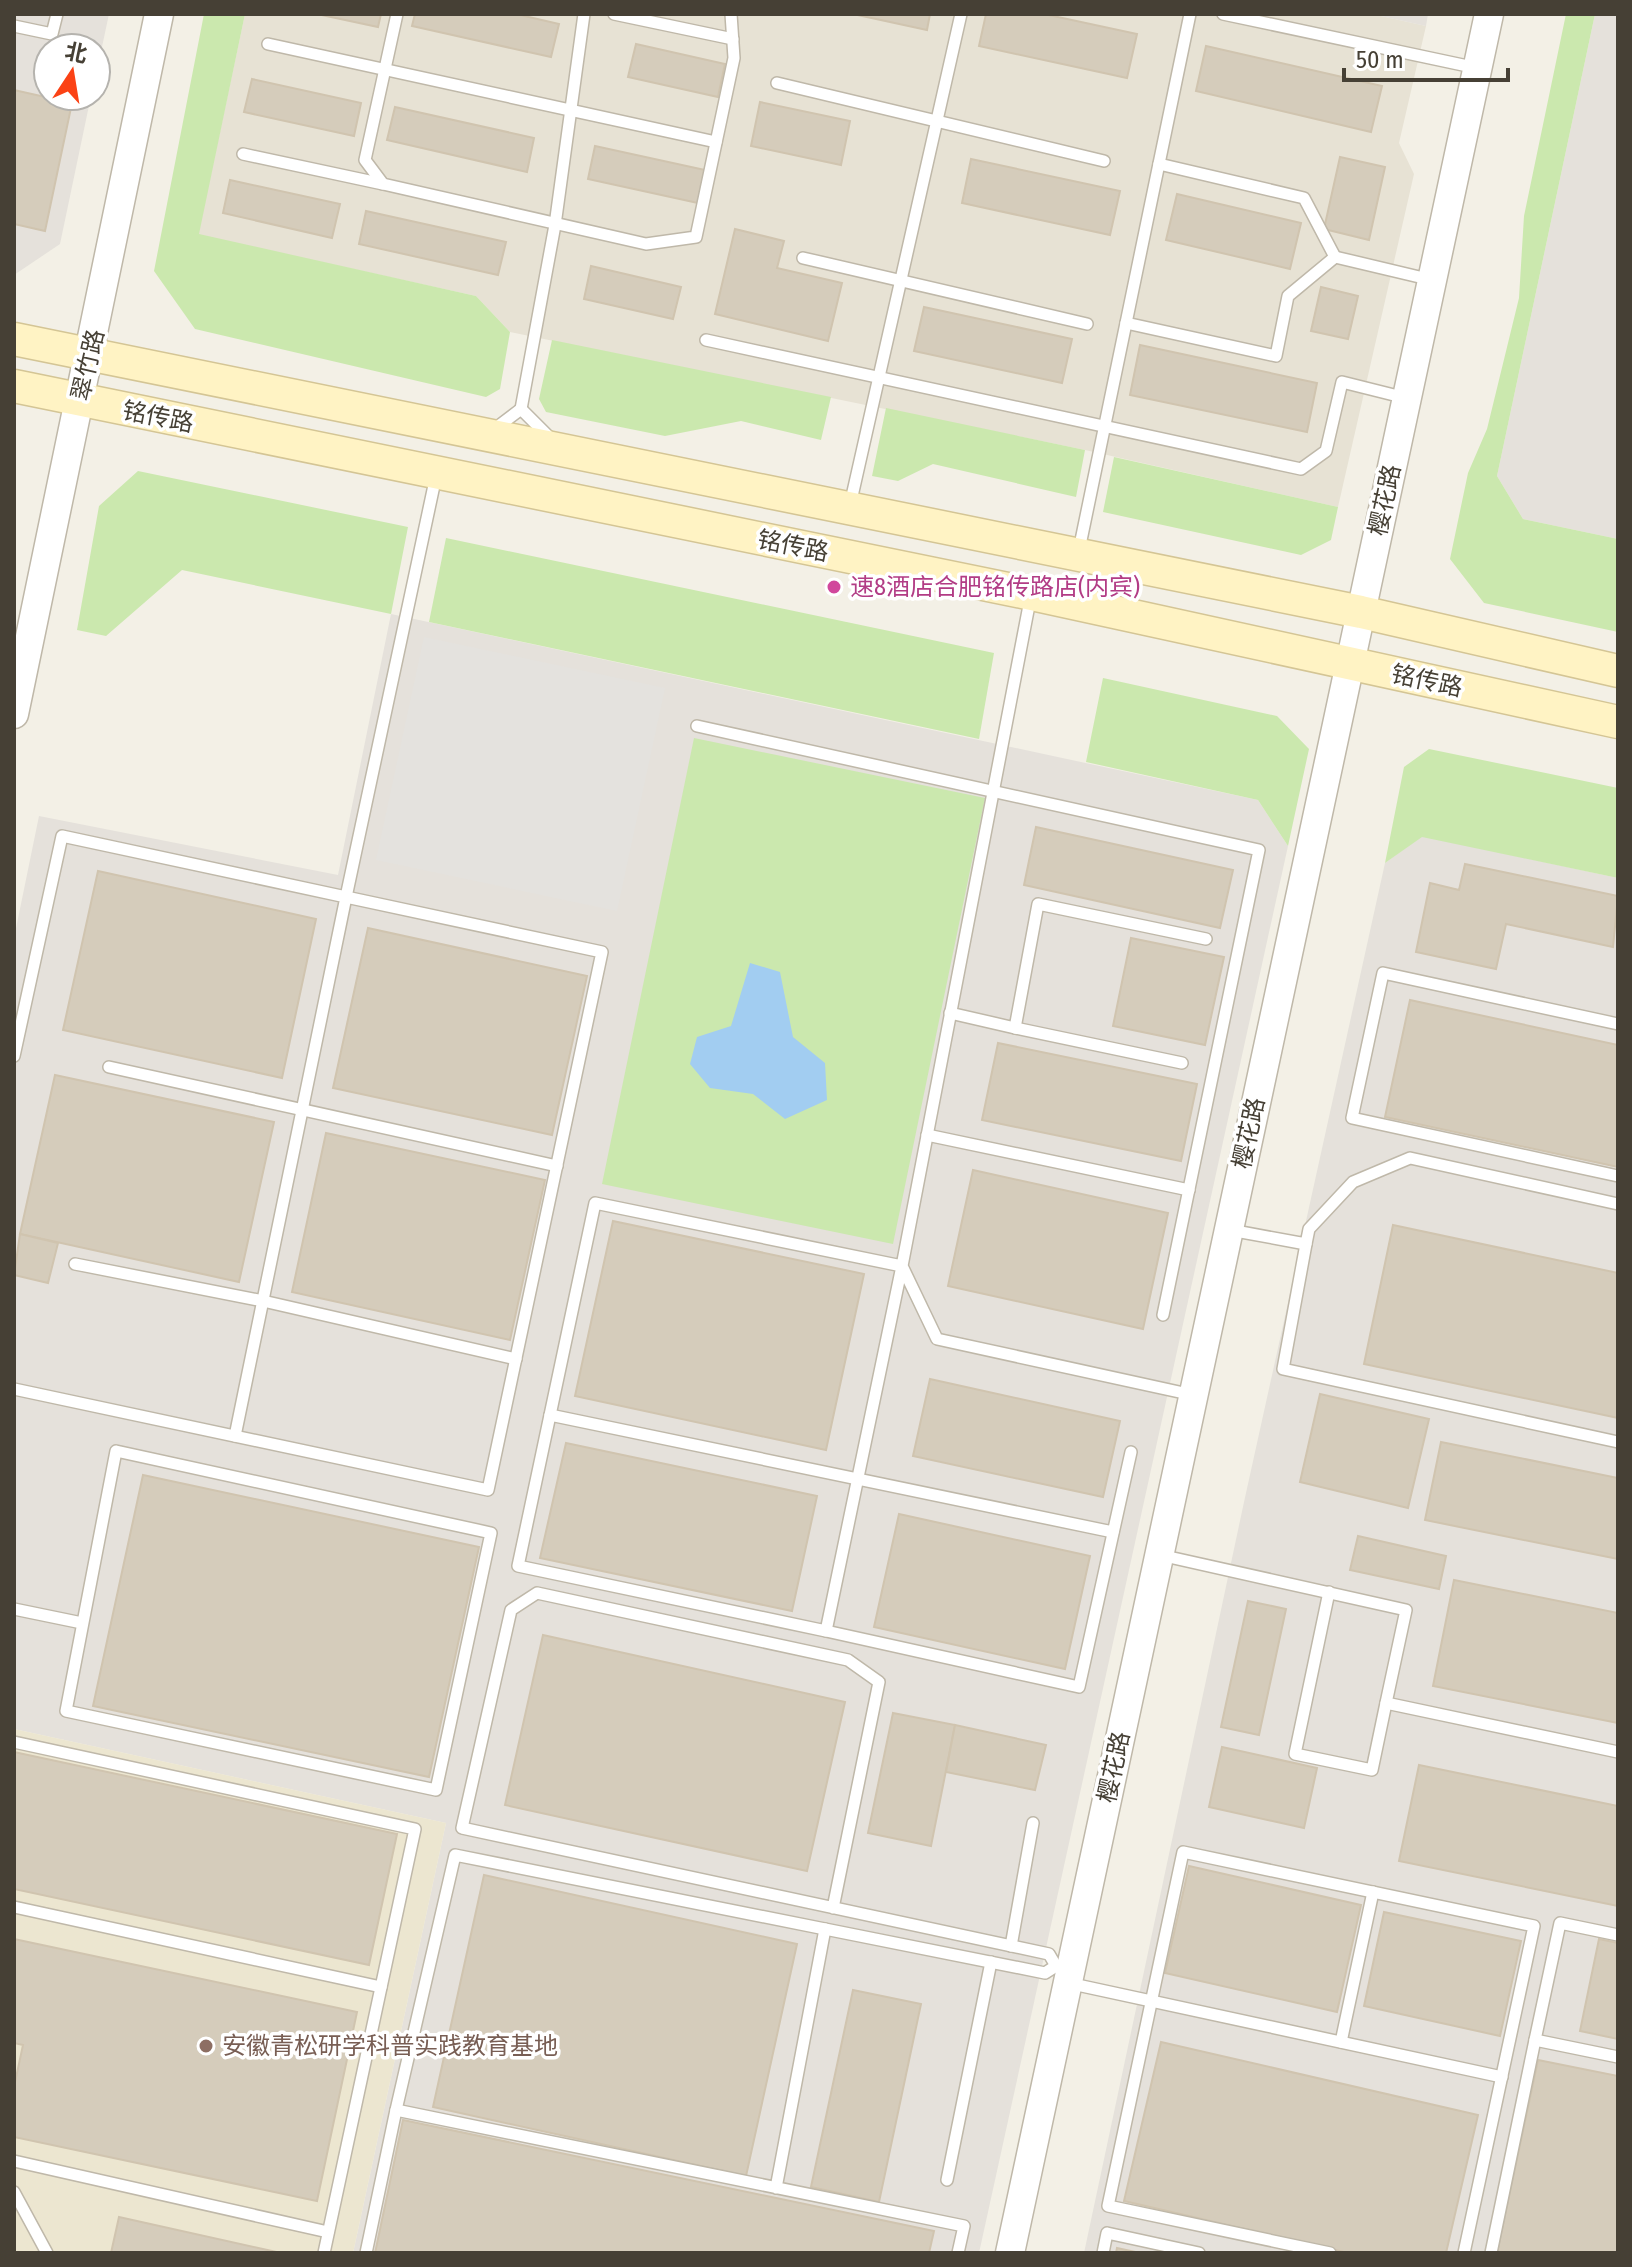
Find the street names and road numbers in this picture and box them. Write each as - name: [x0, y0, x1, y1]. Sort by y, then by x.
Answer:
- street label: 翠竹路: [66, 327, 110, 403]
- street label: 铭传路: [120, 396, 196, 438]
- street label: 樱花路: [1364, 462, 1406, 538]
- street label: 铭传路: [755, 525, 831, 567]
- street label: 铭传路: [1389, 660, 1465, 702]
- street label: 樱花路: [1228, 1095, 1270, 1171]
- street label: 樱花路: [1093, 1729, 1135, 1805]

